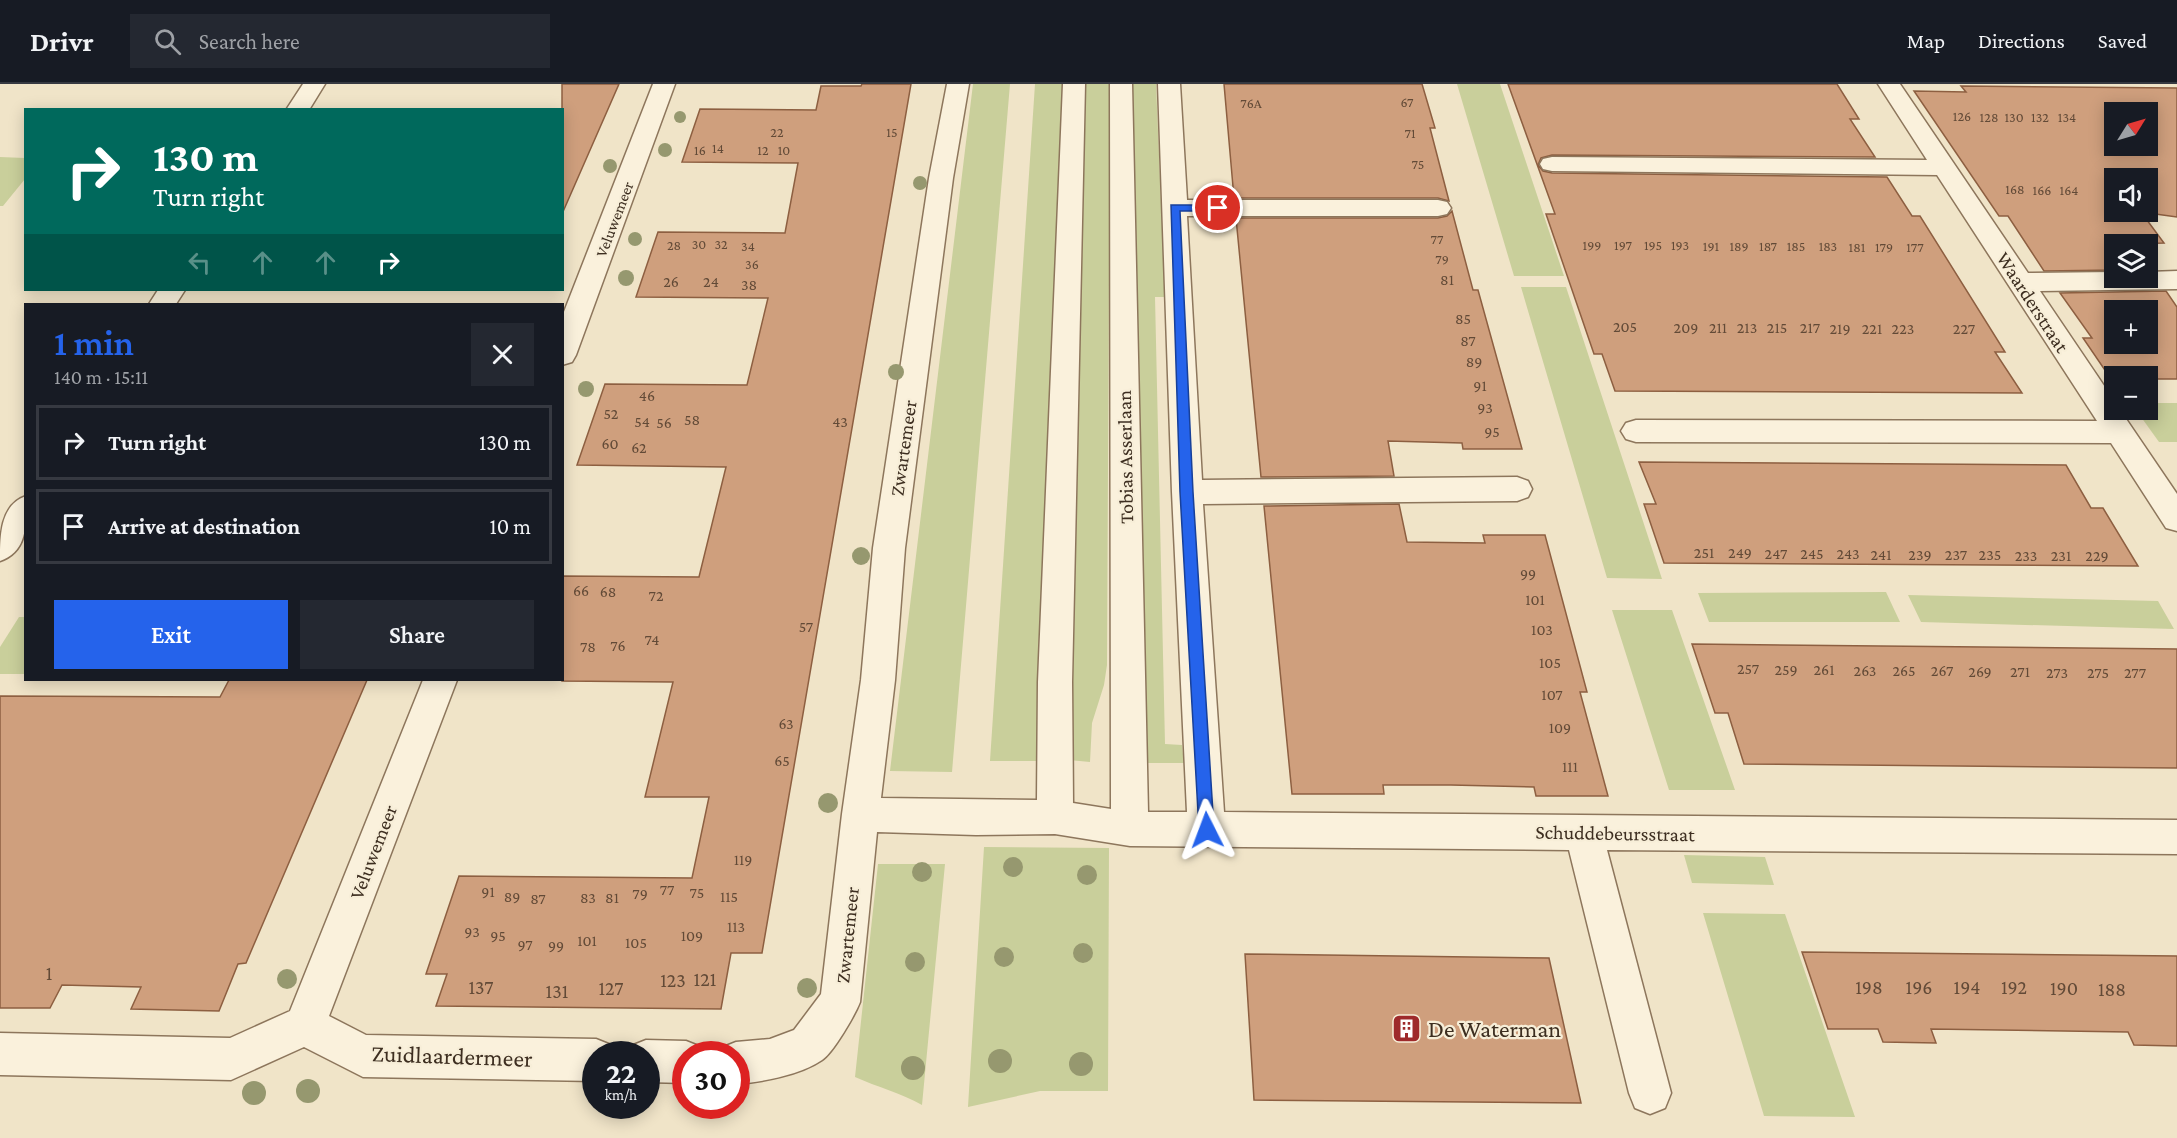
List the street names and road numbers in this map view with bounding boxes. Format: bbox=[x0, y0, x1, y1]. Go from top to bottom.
street label: Veluwemeer bbox=[592, 179, 637, 259]
street label: Waarderstraat bbox=[1992, 248, 2074, 357]
street label: Tobias Asserlaan bbox=[1113, 390, 1137, 524]
street label: Zwartemeer bbox=[885, 398, 921, 498]
street label: Veluwemeer bbox=[345, 802, 401, 902]
street label: Schuddebeursstraat bbox=[1535, 821, 1695, 845]
street label: Zwartemeer bbox=[831, 886, 863, 984]
street label: Zuidlaardermeer bbox=[371, 1039, 533, 1072]

